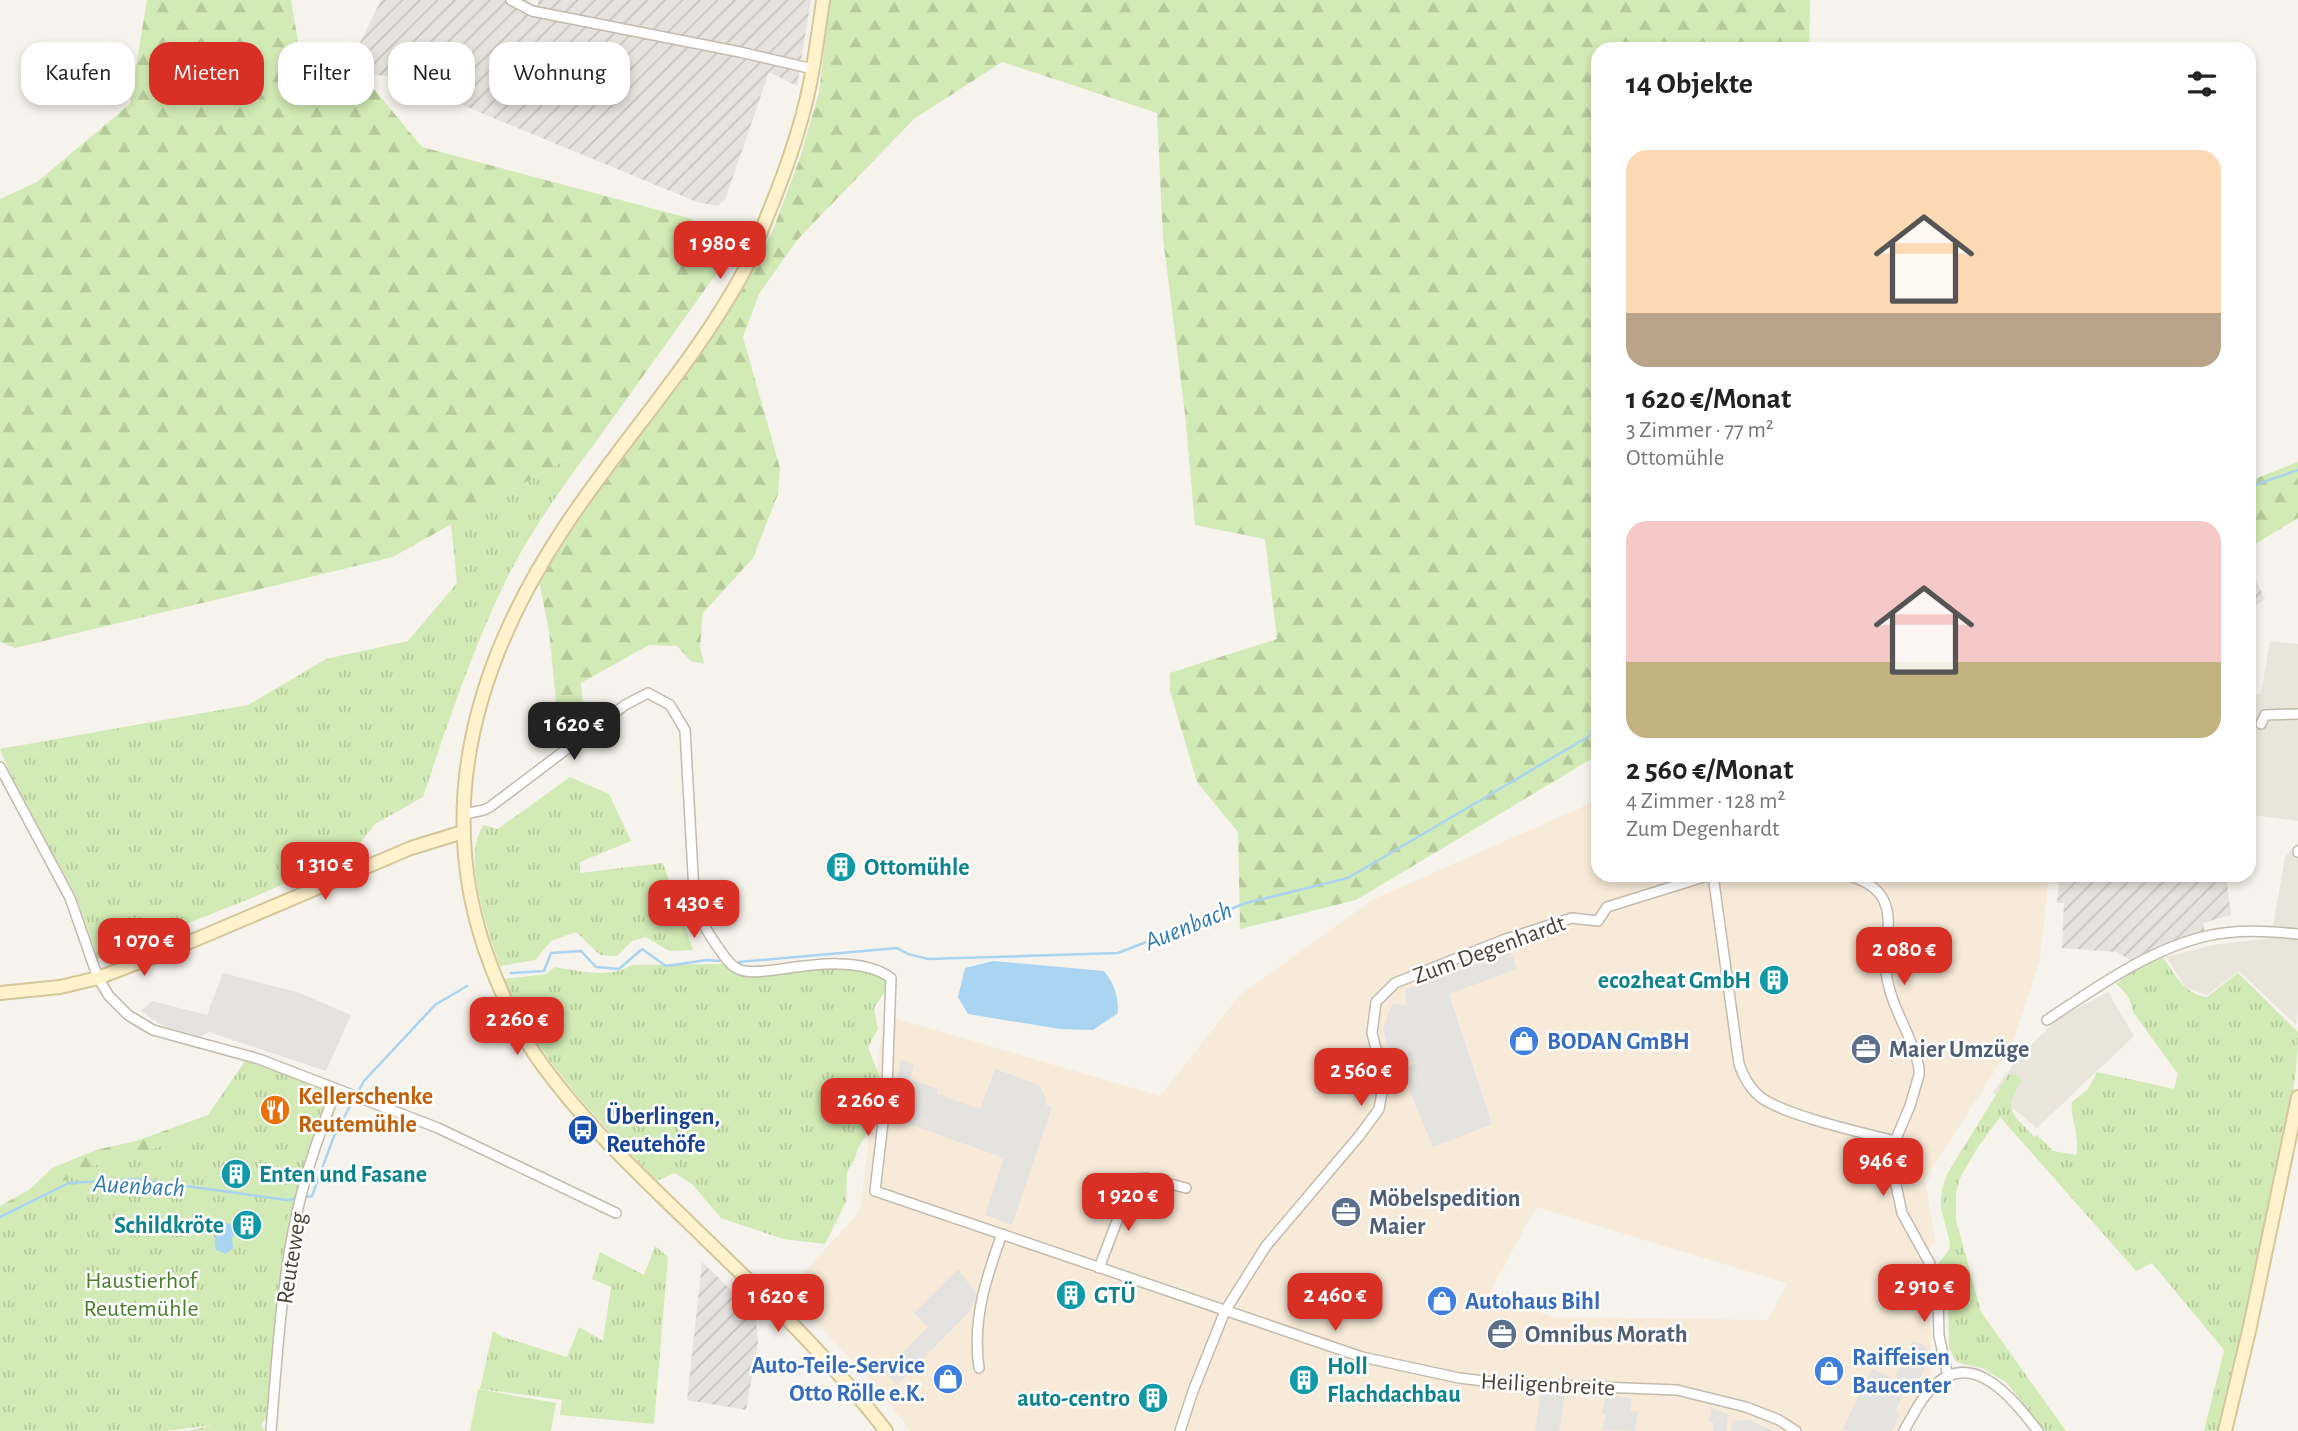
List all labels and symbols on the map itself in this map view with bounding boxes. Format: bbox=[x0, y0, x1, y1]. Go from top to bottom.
pin: 1 980 € bbox=[655, 222, 785, 281]
pin: 1 620 € bbox=[509, 702, 639, 762]
pin: 1 310 € bbox=[260, 842, 390, 902]
building icon: Ottomühle bbox=[824, 850, 858, 884]
place label: Ottomühle bbox=[864, 856, 970, 880]
pin: 1 430 € bbox=[629, 880, 759, 940]
water label: Auenbach bbox=[1140, 897, 1236, 956]
street label: Zum Degenhardt bbox=[1410, 911, 1569, 989]
pin: 1 070 € bbox=[79, 918, 209, 978]
pin: 2 080 € bbox=[1839, 928, 1969, 987]
building icon: eco2heat GmbH bbox=[1757, 963, 1791, 997]
place label: eco2heat GmbH bbox=[1598, 969, 1751, 993]
pin: 2 260 € bbox=[452, 998, 582, 1057]
shop icon: BODAN GmBH bbox=[1507, 1024, 1541, 1058]
place label: BODAN GmBH bbox=[1547, 1030, 1690, 1054]
office icon: Maier Umzüge bbox=[1849, 1032, 1883, 1066]
place label: Maier Umzüge bbox=[1889, 1038, 2029, 1062]
pin: 2 560 € bbox=[1296, 1048, 1426, 1108]
pin: 2 260 € bbox=[803, 1078, 933, 1138]
place label: Kellerschenke Reutemühle bbox=[298, 1085, 433, 1137]
restaurant icon: Kellerschenke Reutemühle bbox=[258, 1093, 292, 1127]
place label: Überlingen, Reutehöfe bbox=[606, 1102, 720, 1157]
bus stop icon: Überlingen, Reutehöfe bbox=[566, 1113, 600, 1147]
pin: 946 € bbox=[1834, 1138, 1932, 1198]
building icon: Enten und Fasane bbox=[219, 1157, 253, 1191]
place label: Enten und Fasane bbox=[259, 1163, 427, 1187]
water label: Auenbach bbox=[91, 1171, 185, 1201]
pin: 1 920 € bbox=[1063, 1174, 1193, 1233]
place label: Möbelspedition Maier bbox=[1369, 1187, 1520, 1239]
office icon: Möbelspedition Maier bbox=[1329, 1195, 1363, 1229]
building icon: Schildkröte bbox=[230, 1208, 264, 1242]
street label: Reuteweg bbox=[273, 1210, 311, 1306]
place label: Schildkröte bbox=[114, 1214, 224, 1238]
pin: 2 910 € bbox=[1859, 1264, 1989, 1324]
park label: Haustierhof Reutemühle bbox=[83, 1269, 199, 1321]
pin: 1 620 € bbox=[713, 1274, 843, 1334]
pin: 2 460 € bbox=[1270, 1274, 1400, 1333]
building icon: GTÜ bbox=[1054, 1278, 1088, 1312]
place label: GTÜ bbox=[1094, 1281, 1136, 1308]
shop icon: Autohaus Bihl bbox=[1425, 1284, 1459, 1318]
place label: Autohaus Bihl bbox=[1465, 1290, 1600, 1314]
office icon: Omnibus Morath bbox=[1485, 1317, 1519, 1351]
place label: Omnibus Morath bbox=[1525, 1323, 1687, 1347]
place label: Raiffeisen Baucenter bbox=[1852, 1346, 1952, 1398]
place label: Auto-Teile-Service Otto Rölle e.K. bbox=[751, 1354, 925, 1406]
shop icon: Raiffeisen Baucenter bbox=[1812, 1354, 1846, 1388]
place label: Holl Flachdachbau bbox=[1327, 1355, 1461, 1407]
shop icon: Auto-Teile-Service Otto Rölle e.K. bbox=[931, 1362, 965, 1396]
building icon: Holl Flachdachbau bbox=[1287, 1363, 1321, 1397]
street label: Heiligenbreite bbox=[1480, 1369, 1616, 1401]
building icon: auto-centro bbox=[1136, 1381, 1170, 1415]
place label: auto-centro bbox=[1017, 1387, 1130, 1411]

